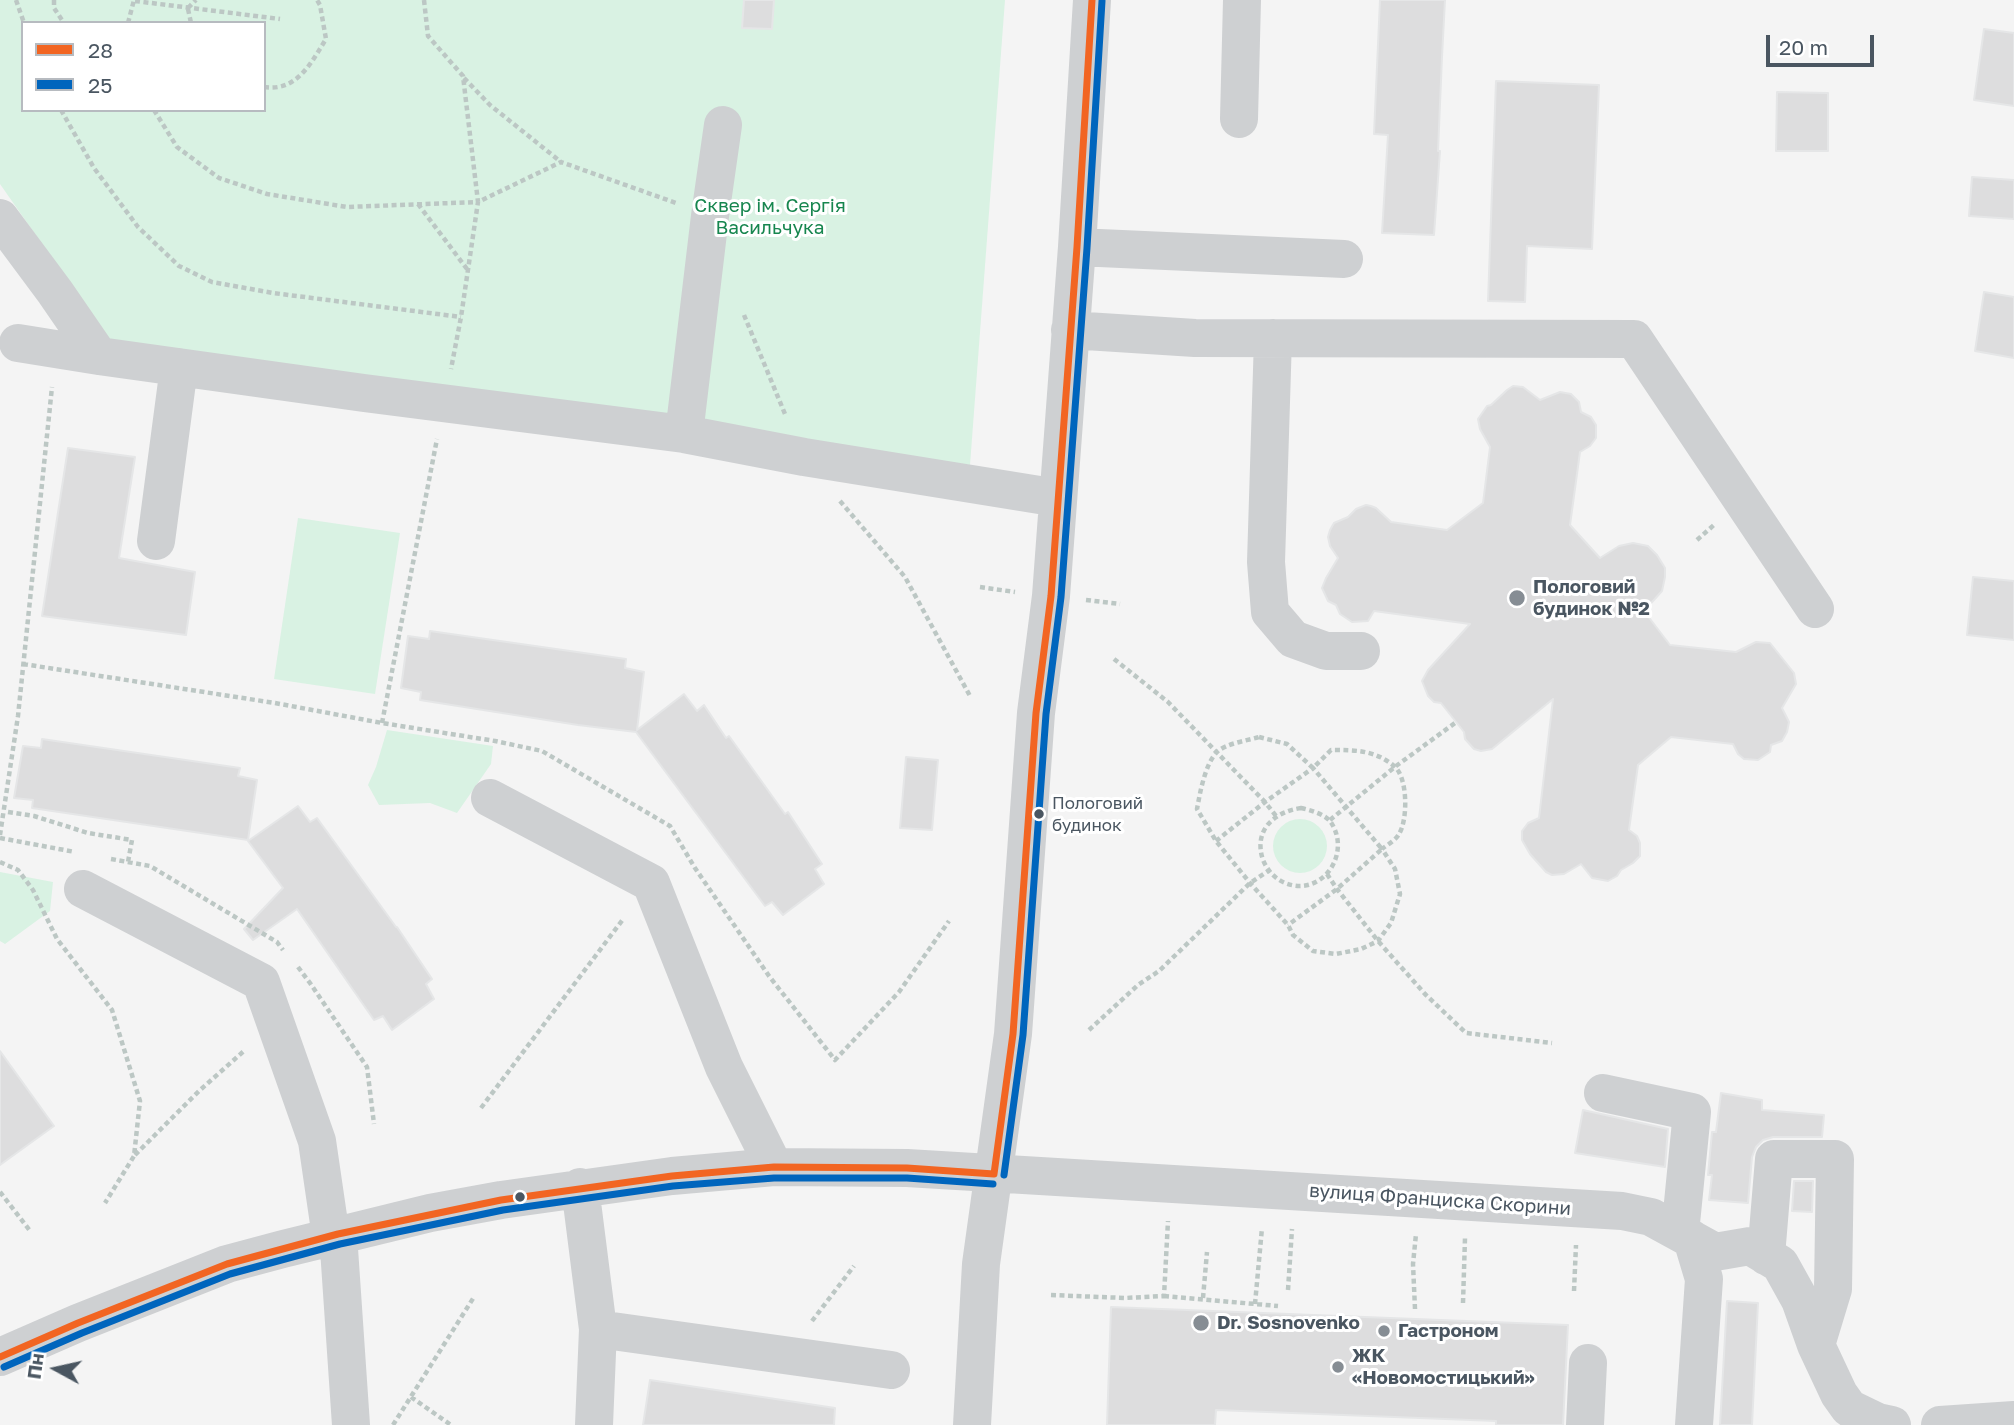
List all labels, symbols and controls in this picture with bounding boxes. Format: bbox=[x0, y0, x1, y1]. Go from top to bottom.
legend bbox=[21, 21, 266, 112]
scale bar bbox=[1769, 21, 1878, 65]
text: 20 m bbox=[1779, 34, 1828, 60]
text: 28 bbox=[88, 37, 113, 63]
text: 25 bbox=[88, 72, 112, 98]
park label: Сквер ім. Сергія Васильчука bbox=[694, 195, 846, 239]
place label: Пологовий будинок №2 bbox=[1533, 576, 1650, 620]
marker: Пологовий будинок №2 bbox=[1507, 588, 1527, 608]
place label: Пологовий будинок bbox=[1052, 794, 1143, 834]
marker: Пологовий будинок bbox=[1032, 807, 1046, 821]
street label: вулиця Франциска Скорини bbox=[1308, 1179, 1572, 1221]
unlabelled marker bbox=[513, 1190, 527, 1204]
place label: Dr. Sosnovenko bbox=[1217, 1312, 1360, 1334]
marker: Dr. Sosnovenko bbox=[1191, 1313, 1211, 1333]
place label: Гастроном bbox=[1398, 1320, 1499, 1342]
marker: Гастроном bbox=[1376, 1323, 1392, 1339]
north arrow bbox=[21, 1334, 91, 1404]
place label: ЖК «Новомостицький» bbox=[1352, 1345, 1535, 1389]
text: Пн bbox=[22, 1352, 48, 1380]
marker: ЖК «Новомостицький» bbox=[1330, 1359, 1346, 1375]

